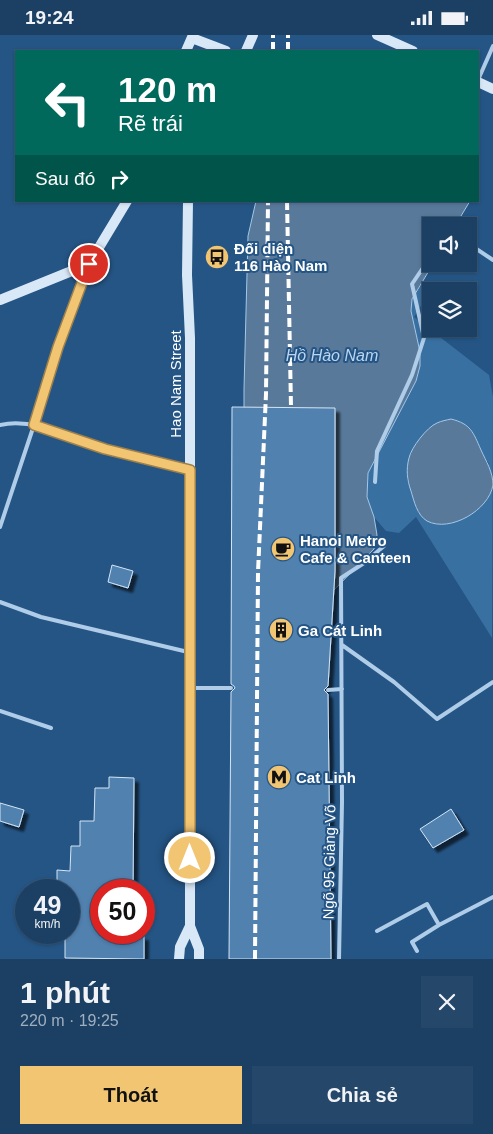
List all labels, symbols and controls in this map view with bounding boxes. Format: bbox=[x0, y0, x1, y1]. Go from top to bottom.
text: 19:24 bbox=[25, 7, 74, 28]
icon: left bbox=[35, 70, 100, 135]
text: 120 m bbox=[118, 70, 217, 109]
text: Rẽ trái bbox=[118, 111, 183, 136]
icon: right bbox=[105, 165, 133, 193]
text: Sau đó bbox=[35, 168, 95, 189]
map controls bbox=[422, 217, 477, 337]
button: sound bbox=[422, 217, 477, 272]
place label: Đối diện 116 Hào Nam bbox=[234, 240, 327, 274]
pin bbox=[68, 243, 110, 285]
bus stop icon: Đối diện 116 Hào Nam bbox=[204, 244, 230, 270]
icon: arrive bbox=[75, 250, 103, 278]
button: layers bbox=[422, 282, 477, 337]
street label: Hao Nam Street bbox=[167, 329, 184, 438]
water label: Hồ Hào Nam bbox=[286, 347, 378, 364]
place label: Hanoi Metro Cafe & Canteen bbox=[300, 532, 411, 566]
cafe icon: Hanoi Metro Cafe & Canteen bbox=[270, 536, 296, 562]
building icon: Ga Cát Linh bbox=[268, 617, 294, 643]
place label: Ga Cát Linh bbox=[298, 622, 382, 639]
metro station icon: Cat Linh bbox=[266, 764, 292, 790]
place label: Cat Linh bbox=[296, 769, 356, 786]
street label: Ngõ 95 Giảng Võ bbox=[319, 804, 339, 920]
position arrow bbox=[163, 831, 215, 883]
speed limit sign: 50 bbox=[90, 879, 155, 944]
text: 49 bbox=[34, 891, 61, 919]
text: km/h bbox=[34, 917, 61, 931]
text: 1 phút bbox=[20, 976, 110, 1009]
button: close bbox=[421, 976, 473, 1028]
text: 220 m · 19:25 bbox=[20, 1012, 119, 1029]
button: Thoát bbox=[20, 1066, 242, 1124]
button: Chia sẻ bbox=[252, 1066, 473, 1124]

